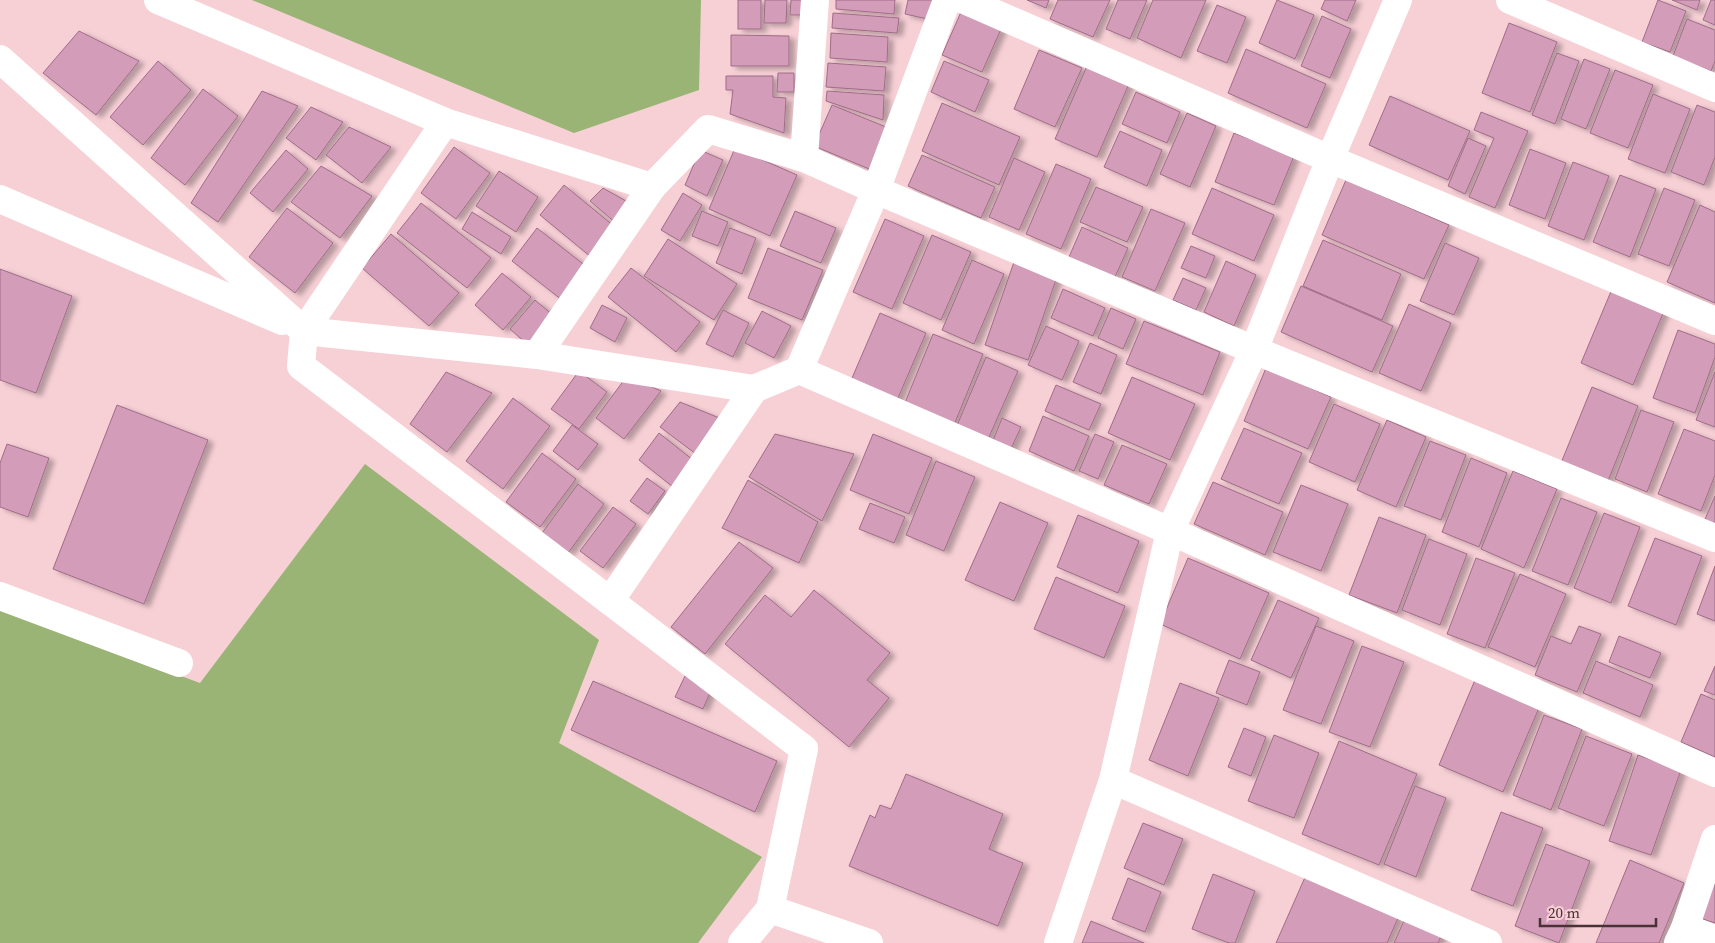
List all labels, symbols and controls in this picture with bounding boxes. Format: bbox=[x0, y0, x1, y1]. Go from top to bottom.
scale bar bbox=[1540, 896, 1656, 928]
text: 20 m bbox=[1548, 902, 1580, 923]

